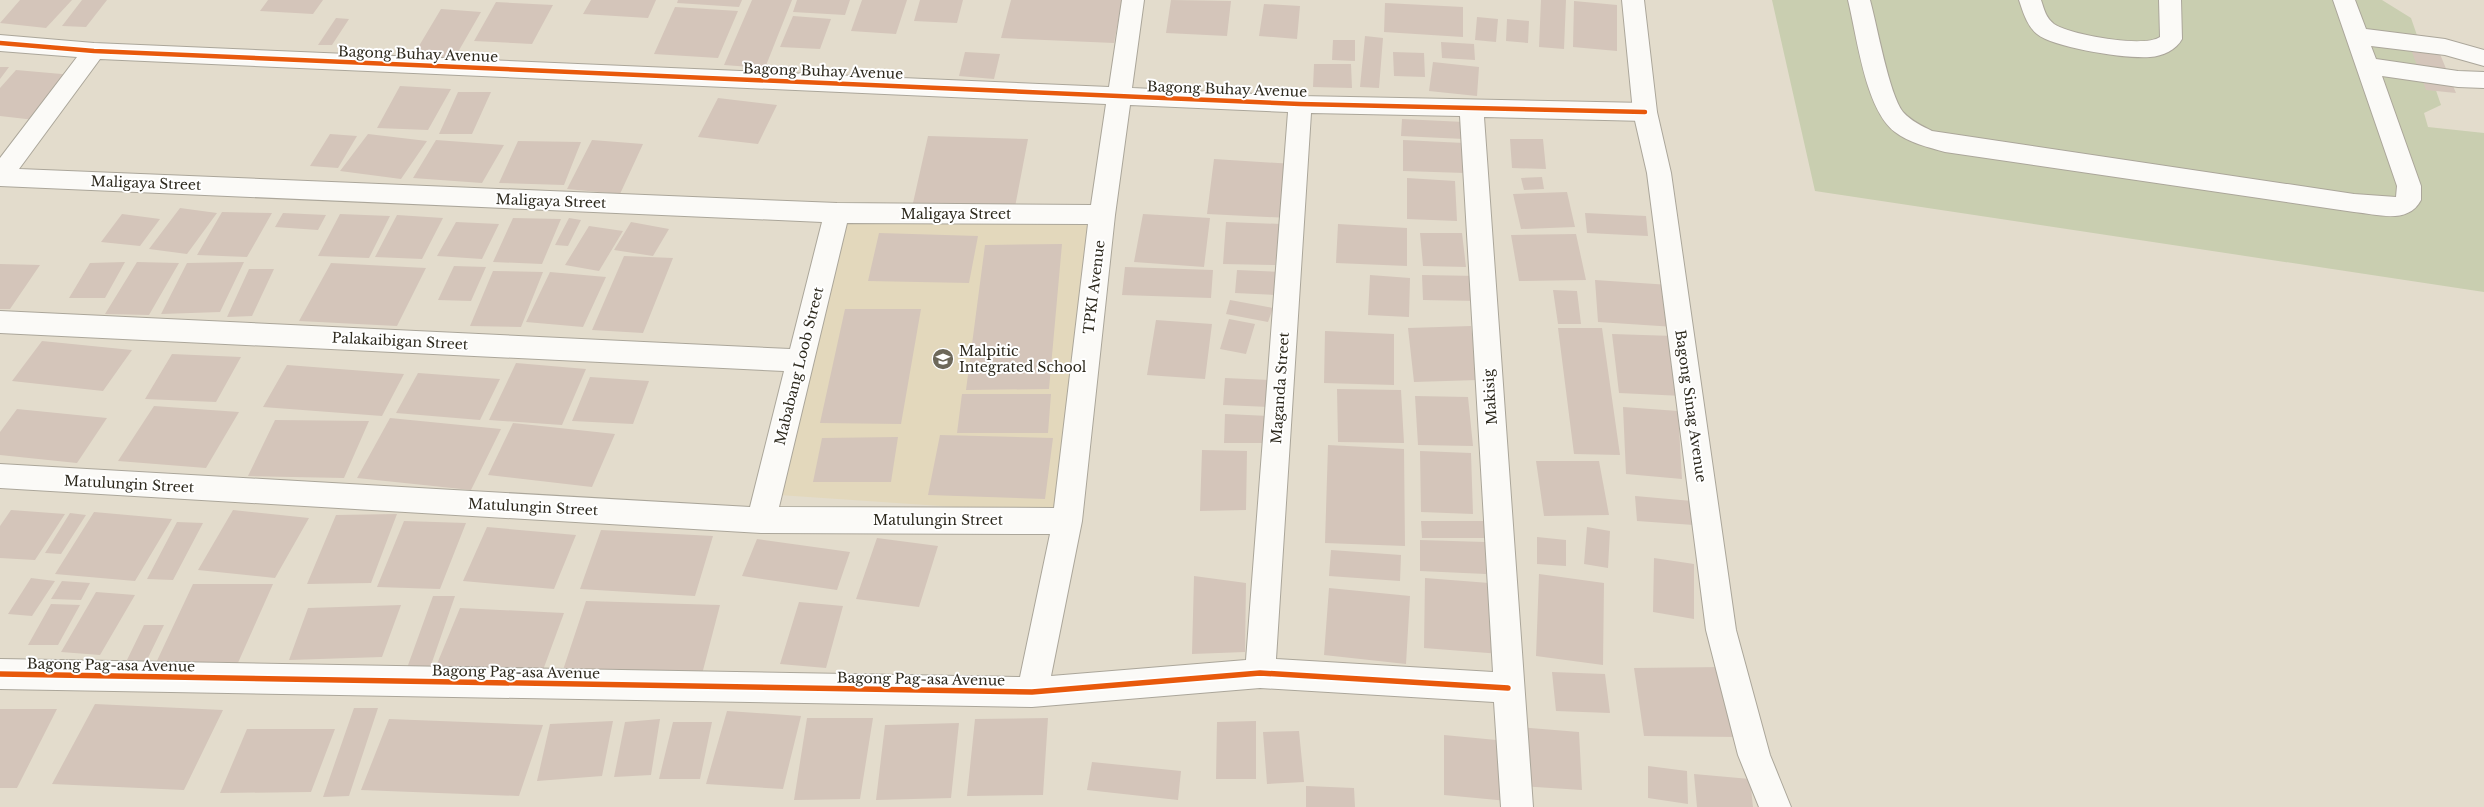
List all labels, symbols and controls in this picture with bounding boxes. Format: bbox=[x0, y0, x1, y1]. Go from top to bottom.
street label: Bagong Buhay Avenue bbox=[338, 42, 498, 66]
street label: Bagong Buhay Avenue bbox=[743, 59, 903, 83]
street label: Bagong Buhay Avenue bbox=[1147, 77, 1307, 101]
street label: Maligaya Street bbox=[90, 172, 202, 194]
street label: Maligaya Street bbox=[495, 190, 607, 212]
street label: Maligaya Street bbox=[901, 205, 1012, 223]
street label: TPKI Avenue bbox=[1079, 239, 1109, 335]
street label: Mababang Loob Street bbox=[771, 284, 828, 447]
street label: Palakaibigan Street bbox=[331, 328, 469, 354]
street label: Bagong Sinag Avenue bbox=[1671, 328, 1711, 484]
street label: Maganda Street bbox=[1267, 331, 1293, 444]
place label: Malpitic Integrated School bbox=[959, 342, 1087, 376]
school or university icon: Malpitic Integrated School bbox=[931, 347, 955, 371]
street label: Makisig bbox=[1479, 368, 1501, 426]
street label: Matulungin Street bbox=[64, 472, 195, 496]
street label: Matulungin Street bbox=[468, 495, 599, 519]
street label: Matulungin Street bbox=[873, 511, 1004, 529]
street label: Bagong Pag-asa Avenue bbox=[27, 655, 195, 675]
street label: Bagong Pag-asa Avenue bbox=[432, 662, 600, 682]
street label: Bagong Pag-asa Avenue bbox=[837, 669, 1005, 689]

